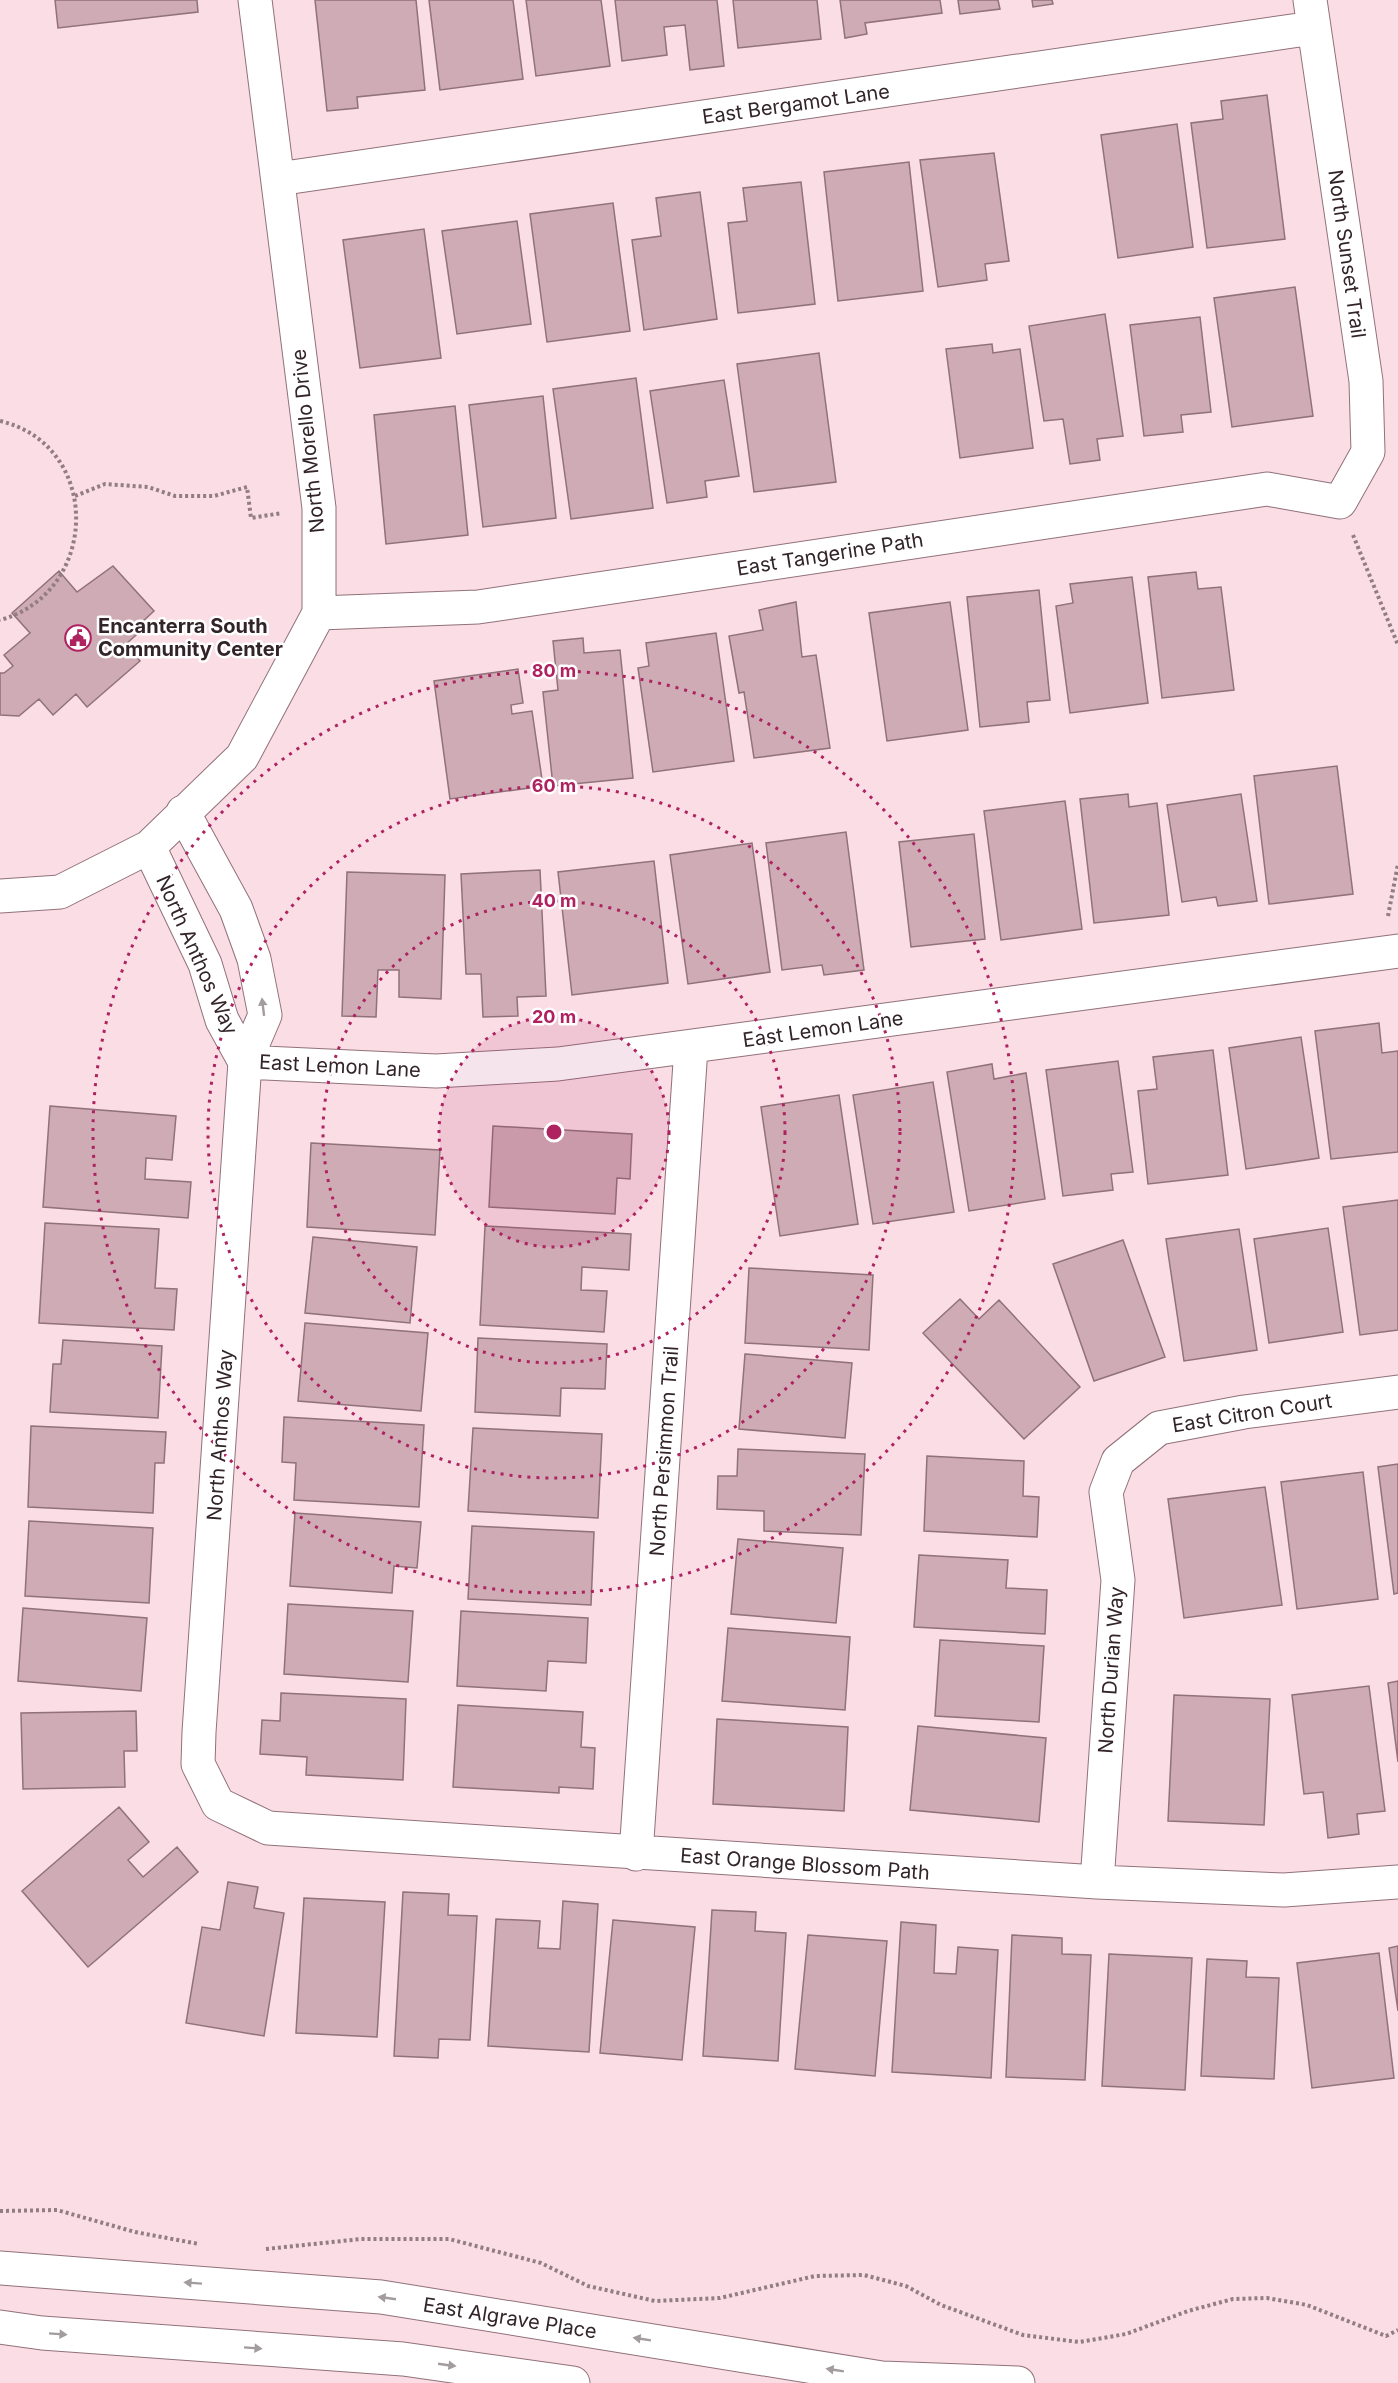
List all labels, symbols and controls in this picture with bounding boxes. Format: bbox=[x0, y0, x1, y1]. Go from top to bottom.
street label: East Bergamot Lane bbox=[701, 79, 891, 129]
street label: North Sunset Trail bbox=[1323, 168, 1371, 340]
street label: North Morello Drive bbox=[286, 348, 330, 534]
street label: East Tangerine Path bbox=[735, 527, 925, 581]
place label: Encanterra South Community Center bbox=[98, 614, 283, 661]
public building icon: Encanterra South Community Center bbox=[63, 623, 93, 653]
text: 80 m bbox=[532, 660, 576, 681]
text: 60 m bbox=[532, 775, 576, 796]
street label: North Anthos Way bbox=[151, 872, 243, 1038]
text: 40 m bbox=[532, 890, 577, 911]
one-way arrow bbox=[258, 997, 268, 1016]
text: 20 m bbox=[532, 1006, 576, 1027]
street label: East Lemon Lane bbox=[741, 1006, 905, 1052]
street label: East Lemon Lane bbox=[259, 1050, 421, 1082]
centre of rings bbox=[544, 1122, 564, 1142]
street label: North Persimmon Trail bbox=[645, 1345, 683, 1557]
street label: North Anthos Way bbox=[202, 1348, 238, 1522]
street label: East Citron Court bbox=[1170, 1388, 1334, 1437]
street label: North Durian Way bbox=[1093, 1586, 1129, 1754]
street label: East Orange Blossom Path bbox=[679, 1843, 931, 1885]
one-way arrow bbox=[183, 2278, 202, 2288]
street label: East Algrave Place bbox=[421, 2292, 599, 2344]
one-way arrow bbox=[378, 2293, 397, 2302]
one-way arrow bbox=[49, 2330, 68, 2339]
one-way arrow bbox=[632, 2334, 651, 2343]
one-way arrow bbox=[243, 2343, 262, 2353]
one-way arrow bbox=[437, 2361, 456, 2370]
one-way arrow bbox=[825, 2365, 844, 2374]

